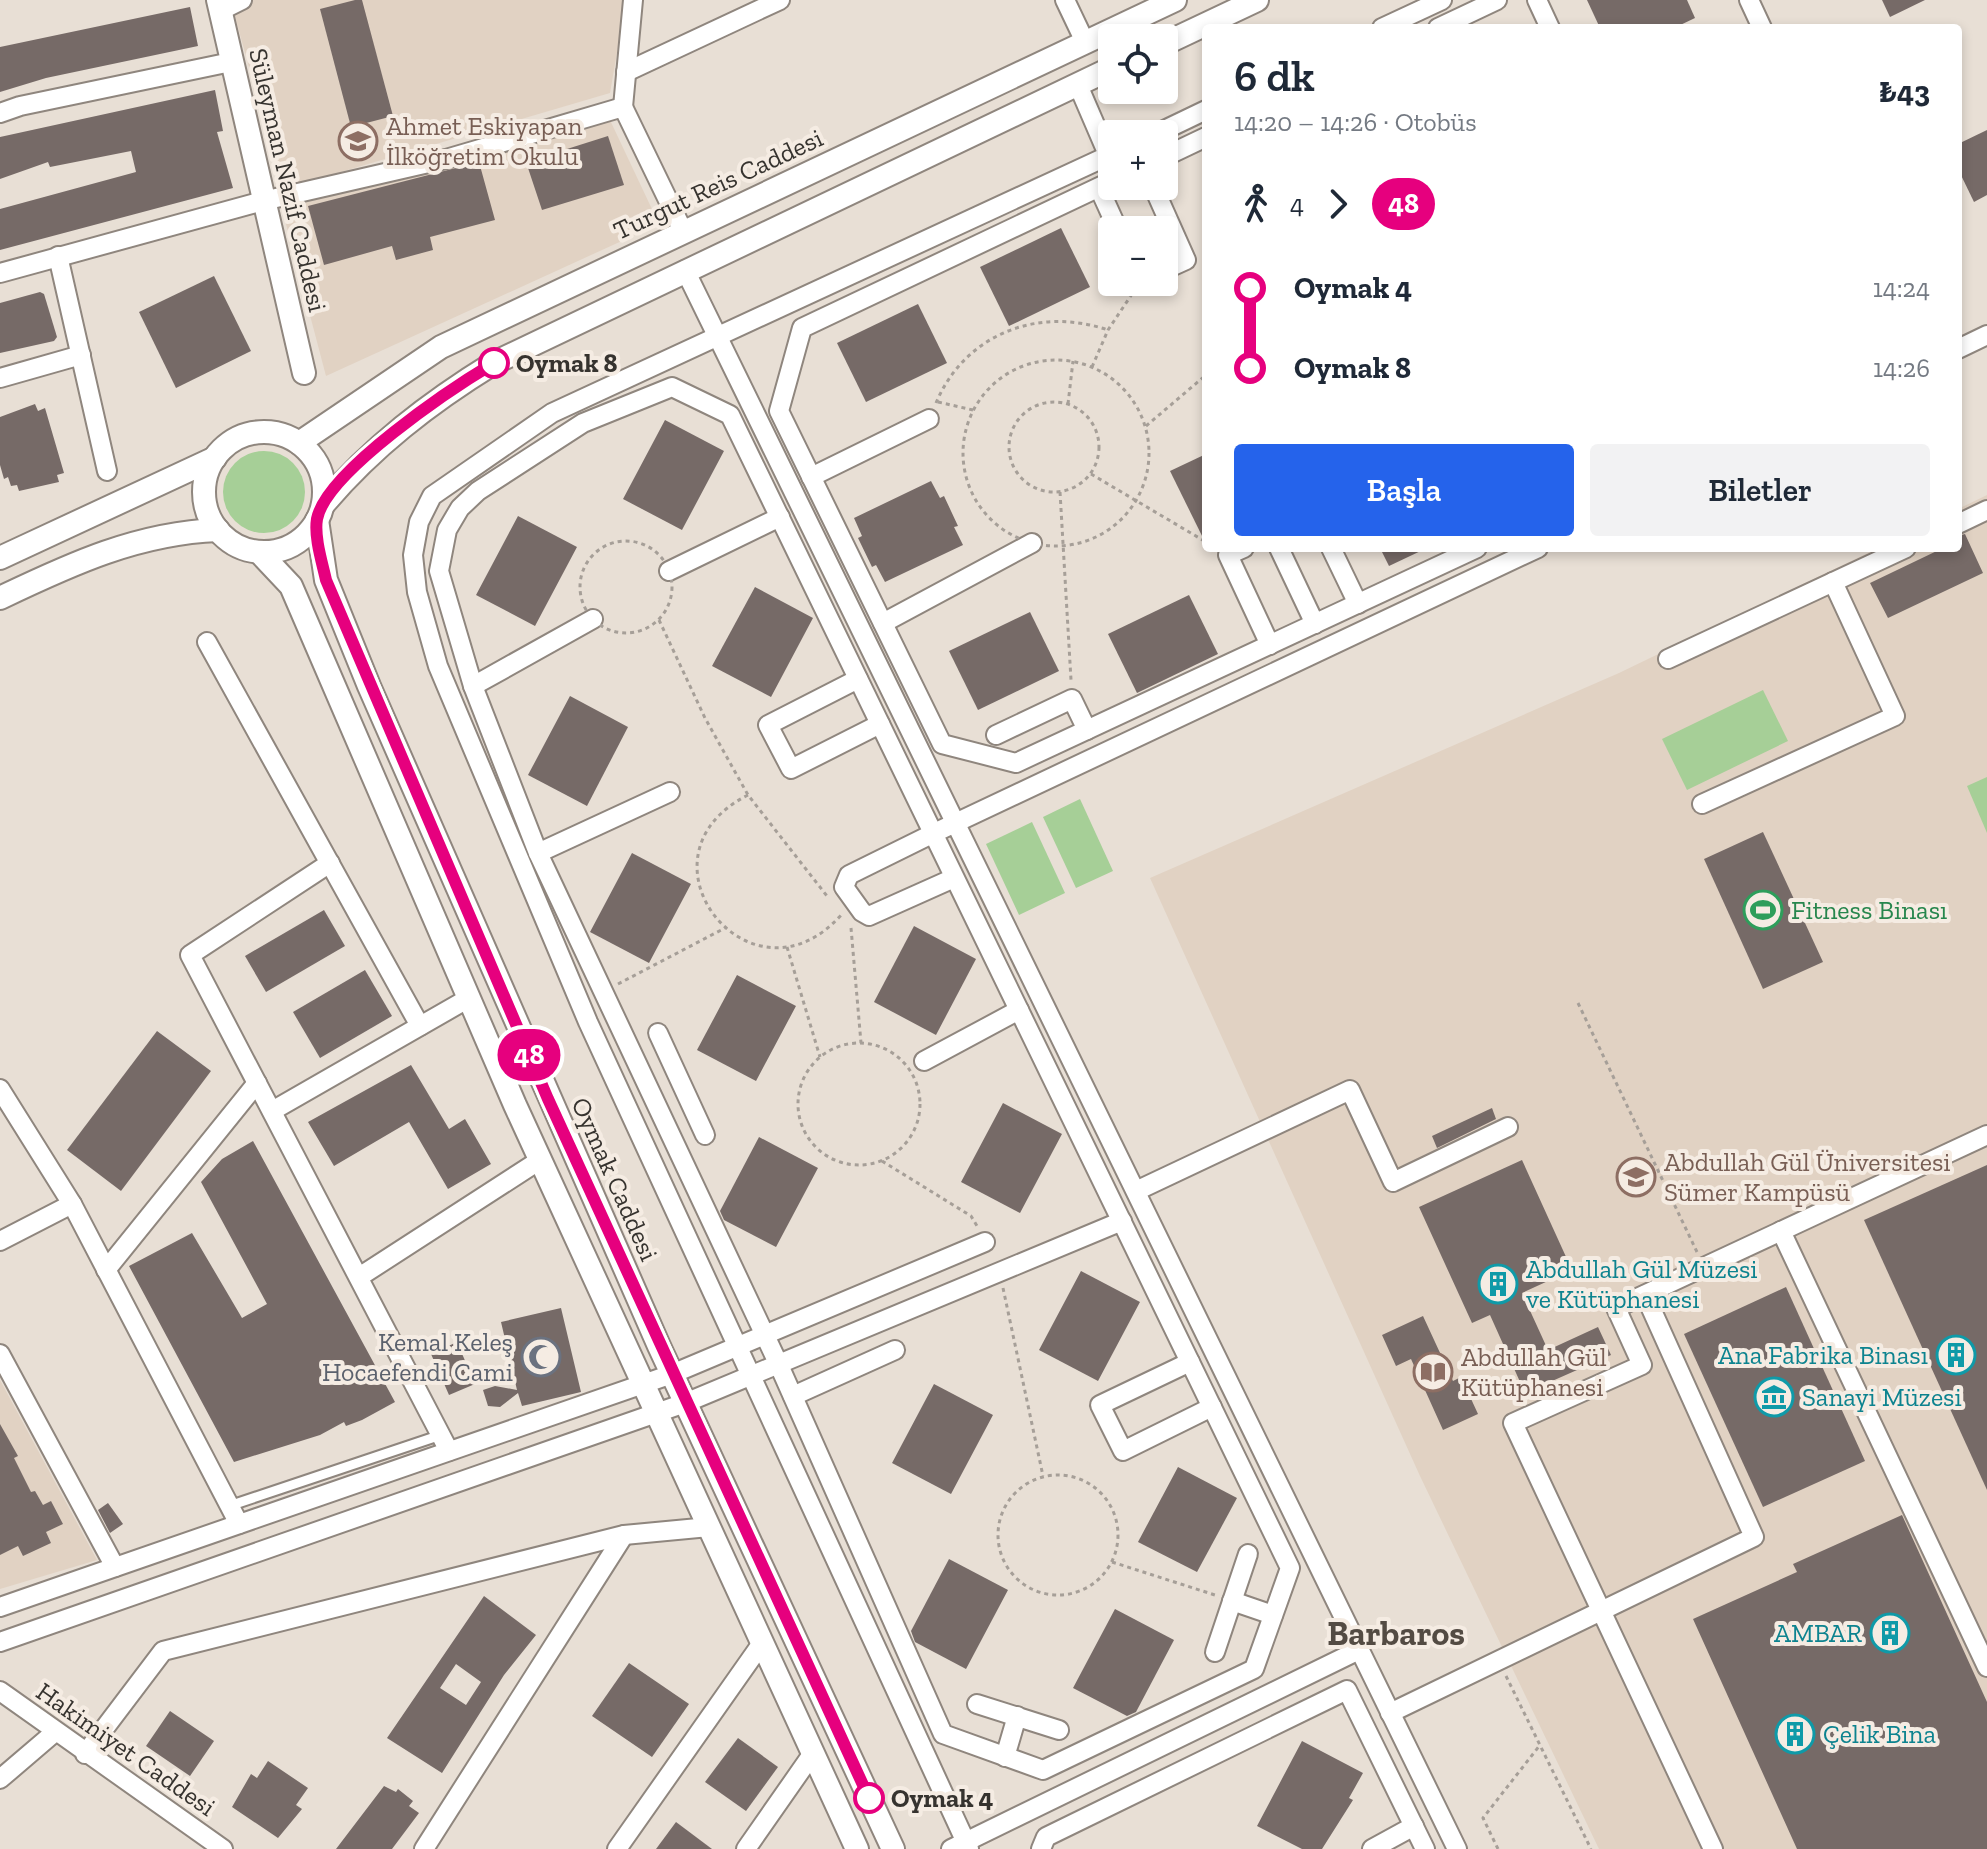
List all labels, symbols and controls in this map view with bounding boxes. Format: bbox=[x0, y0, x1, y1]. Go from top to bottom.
map controls bbox=[1098, 24, 1178, 296]
button: locate bbox=[1098, 24, 1178, 104]
street label: Süleyman Nazif Caddesi bbox=[242, 45, 334, 315]
text: 6 dk bbox=[1234, 49, 1315, 102]
text: ₺43 bbox=[1879, 74, 1930, 110]
text: 14:20 – 14:26 · Otobüs bbox=[1234, 106, 1477, 138]
place label: Ahmet Eskiyapan İlköğretim Okulu bbox=[386, 110, 582, 172]
school or university icon: Ahmet Eskiyapan İlköğretim Okulu bbox=[337, 120, 379, 162]
button: + bbox=[1098, 120, 1178, 200]
street label: Turgut Reis Caddesi bbox=[608, 121, 828, 247]
icon: walk bbox=[1234, 182, 1278, 226]
icon: forward bbox=[1316, 182, 1360, 226]
text: 48 bbox=[1388, 187, 1419, 220]
text: 4 bbox=[1290, 188, 1304, 220]
button: − bbox=[1098, 216, 1178, 296]
text: Oymak 4 bbox=[1294, 270, 1412, 306]
text: 14:24 bbox=[1873, 272, 1930, 304]
place label: Oymak 8 bbox=[516, 347, 617, 379]
marker: Oymak 8 bbox=[479, 348, 509, 378]
text: Oymak 8 bbox=[1294, 350, 1411, 386]
text: 14:26 bbox=[1873, 352, 1930, 384]
button: Başla bbox=[1234, 444, 1574, 536]
button: Biletler bbox=[1590, 444, 1930, 536]
sports icon: Fitness Binası bbox=[1742, 889, 1784, 931]
place label: Fitness Binası bbox=[1791, 894, 1947, 926]
line badge: 48 bbox=[493, 1029, 565, 1081]
text: 48 bbox=[513, 1038, 545, 1071]
street label: Oymak Caddesi bbox=[565, 1092, 665, 1266]
place label: Abdullah Gül Üniversitesi Sümer Kampüsü bbox=[1664, 1146, 1951, 1208]
school or university icon: Abdullah Gül Üniversitesi Sümer Kampüsü bbox=[1615, 1156, 1657, 1198]
place label: Abdullah Gül Müzesi ve Kütüphanesi bbox=[1526, 1253, 1758, 1315]
building icon: Abdullah Gül Müzesi ve Kütüphanesi bbox=[1477, 1263, 1519, 1305]
place label: Kemal Keleş Hocaefendi Cami bbox=[322, 1326, 513, 1388]
building icon: Ana Fabrika Binası bbox=[1935, 1334, 1977, 1376]
mosque icon: Kemal Keleş Hocaefendi Cami bbox=[520, 1336, 562, 1378]
place label: Ana Fabrika Binası bbox=[1718, 1339, 1928, 1371]
place label: Abdullah Gül Kütüphanesi bbox=[1461, 1341, 1607, 1403]
library icon: Abdullah Gül Kütüphanesi bbox=[1412, 1351, 1454, 1393]
museum icon: Sanayi Müzesi bbox=[1753, 1376, 1795, 1418]
place label: Sanayi Müzesi bbox=[1802, 1381, 1962, 1413]
building icon: AMBAR bbox=[1869, 1612, 1911, 1654]
district label: Barbaros bbox=[1327, 1613, 1465, 1654]
place label: AMBAR bbox=[1774, 1617, 1862, 1649]
street label: Hakimiyet Caddesi bbox=[30, 1675, 222, 1823]
building icon: Çelik Bina bbox=[1774, 1713, 1816, 1755]
place label: Çelik Bina bbox=[1823, 1718, 1937, 1750]
place label: Oymak 4 bbox=[891, 1782, 993, 1814]
marker: Oymak 4 bbox=[854, 1783, 884, 1813]

